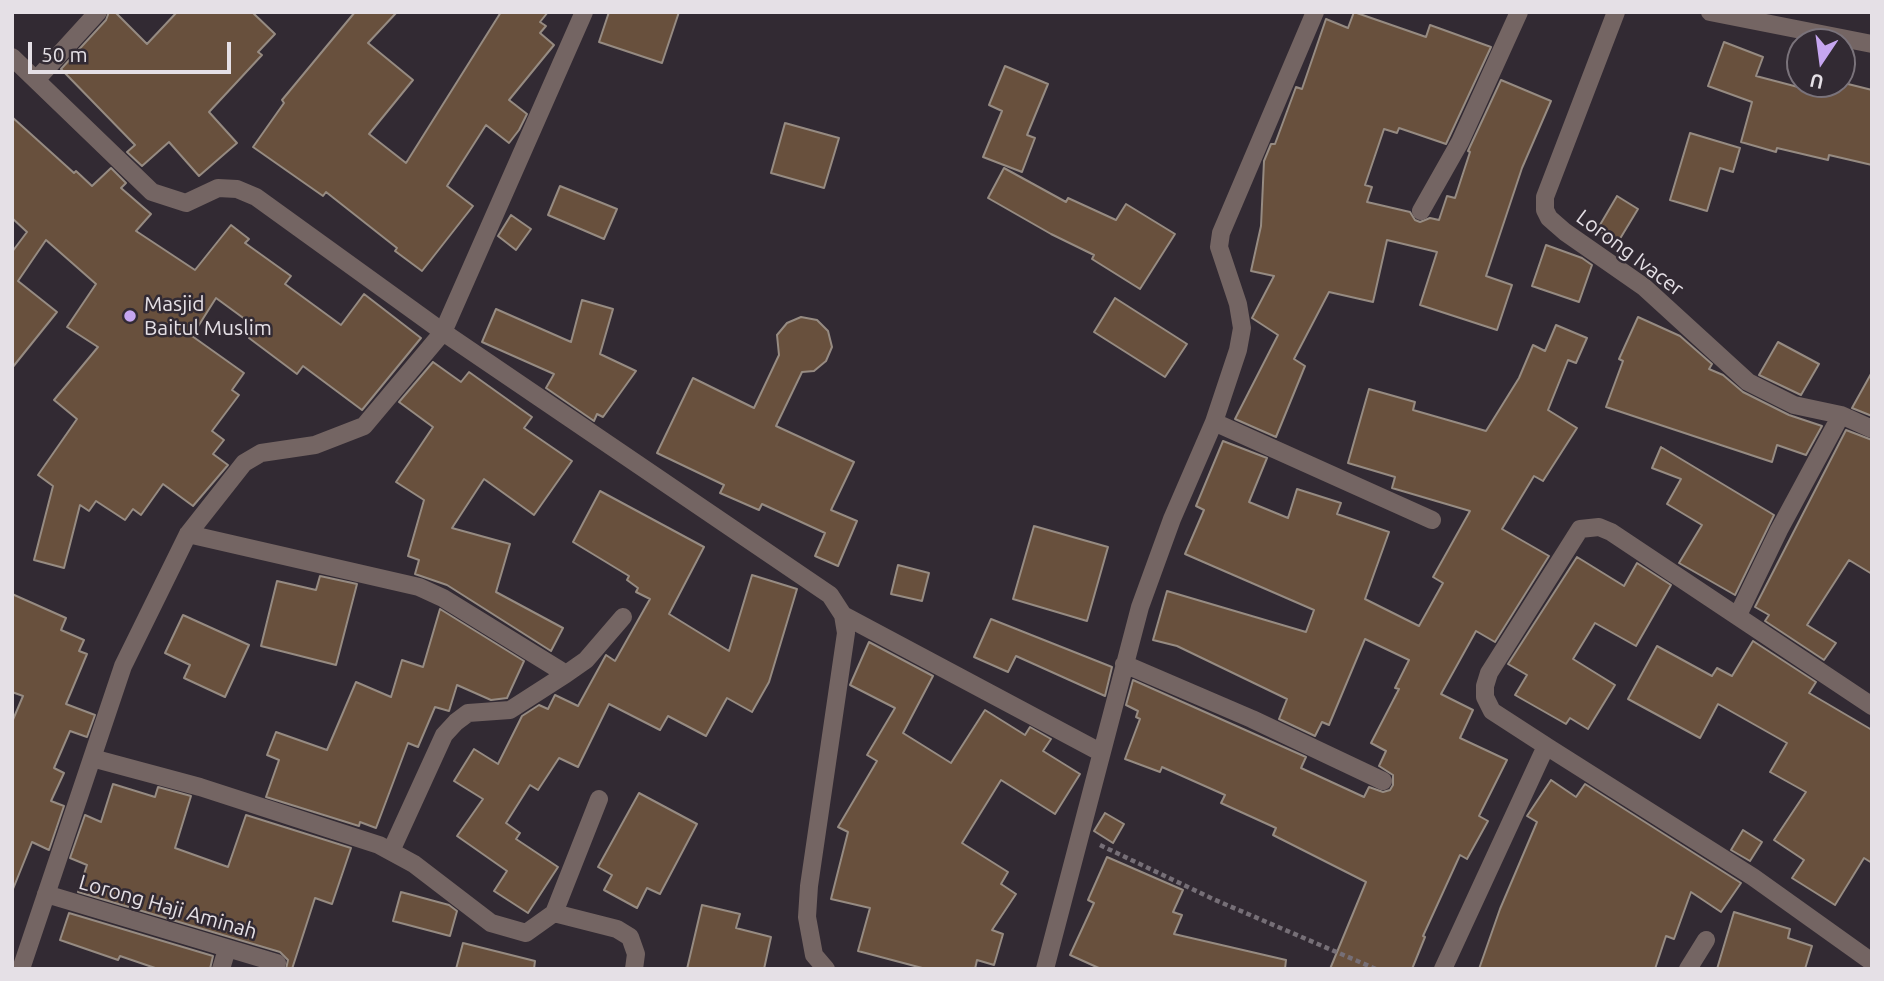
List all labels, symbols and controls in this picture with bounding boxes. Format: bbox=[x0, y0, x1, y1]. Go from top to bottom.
scale bar bbox=[32, 28, 234, 72]
north arrow bbox=[1786, 28, 1856, 98]
text: 50 m bbox=[41, 42, 88, 66]
text: U bbox=[1808, 69, 1826, 94]
street label: Lorong Ivacer bbox=[1571, 205, 1689, 301]
place label: Masjid Baitul Muslim bbox=[144, 291, 272, 341]
marker: Masjid Baitul Muslim bbox=[122, 308, 138, 324]
street label: Lorong Haji Aminah bbox=[76, 870, 260, 944]

